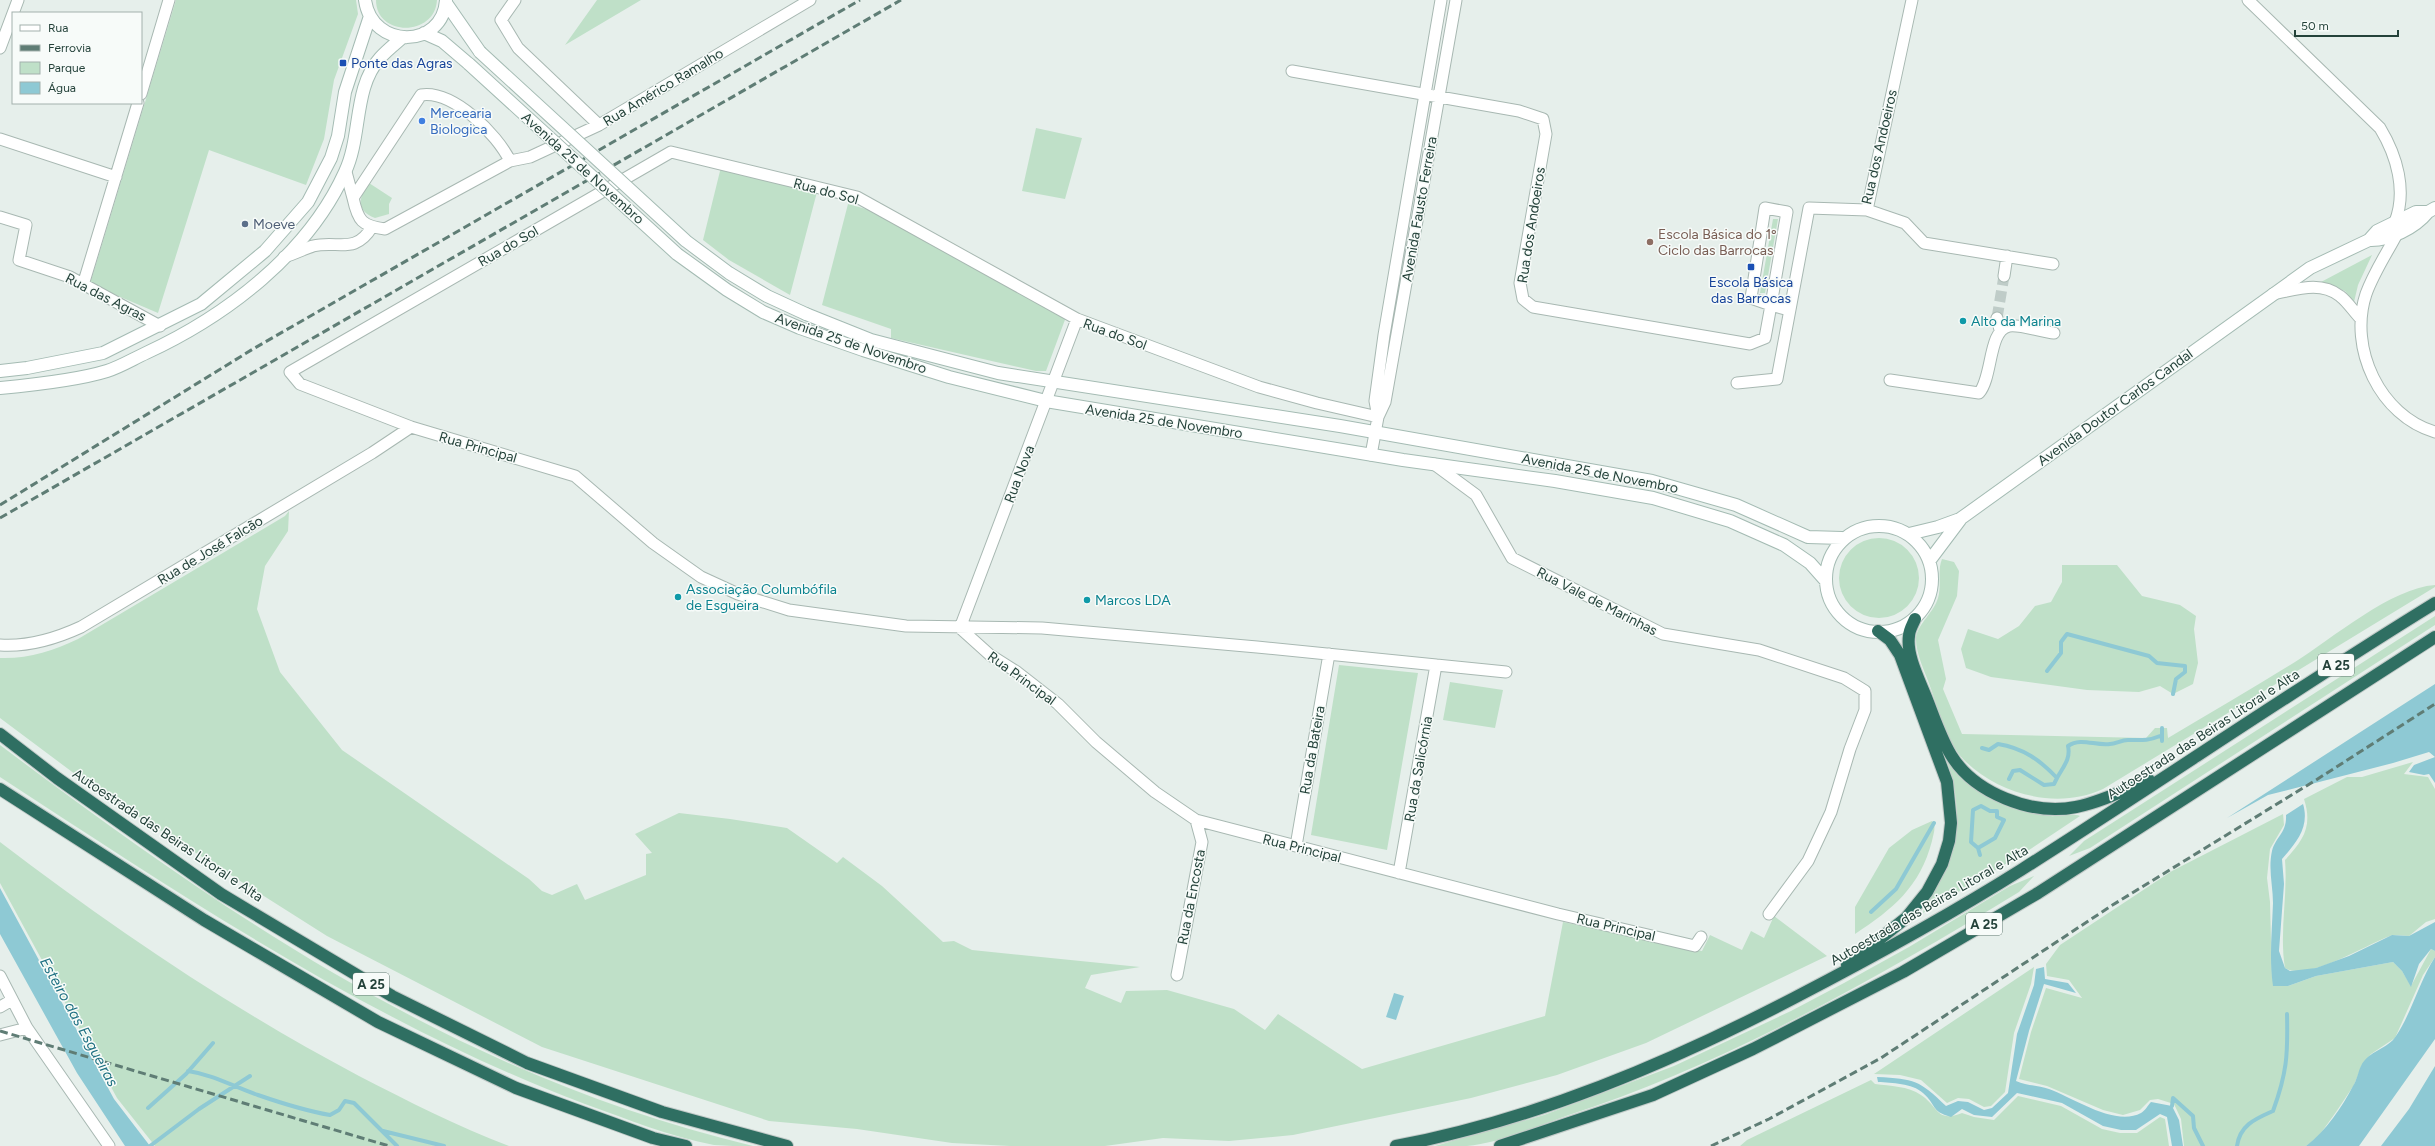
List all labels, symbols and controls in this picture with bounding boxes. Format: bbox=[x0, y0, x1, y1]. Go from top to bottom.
legend bbox=[12, 12, 142, 104]
scale bar bbox=[2295, 12, 2398, 38]
text: 50 m bbox=[2301, 19, 2329, 33]
text: Rua bbox=[48, 21, 68, 35]
text: Ferrovia bbox=[48, 41, 91, 55]
street label: Rua Américo Ramalho bbox=[600, 45, 726, 130]
place label: Ponte das Agras bbox=[351, 55, 453, 72]
marker: Ponte das Agras bbox=[338, 58, 348, 68]
text: Parque bbox=[48, 61, 86, 75]
text: Água bbox=[48, 81, 76, 95]
street label: Rua dos Andoeiros bbox=[1858, 88, 1901, 206]
place label: Mercearia Biologica bbox=[430, 105, 492, 138]
street label: Avenida 25 de Novembro bbox=[518, 109, 647, 228]
marker: Mercearia Biologica bbox=[417, 116, 427, 126]
street label: Avenida Fausto Ferreira bbox=[1398, 135, 1441, 283]
street label: Rua dos Andoeiros bbox=[1514, 166, 1549, 284]
street label: Rua do Sol bbox=[791, 175, 860, 208]
place label: Moeve bbox=[253, 216, 296, 233]
marker: Moeve bbox=[240, 219, 250, 229]
street label: Rua do Sol bbox=[475, 222, 541, 270]
place label: Escola Básica do 1º Ciclo das Barrocas bbox=[1658, 226, 1776, 259]
marker: Escola Básica do 1º Ciclo das Barrocas bbox=[1645, 237, 1655, 247]
marker: Escola Básica das Barrocas bbox=[1746, 262, 1756, 272]
street label: Rua das Agras bbox=[62, 270, 149, 325]
place label: Escola Básica das Barrocas bbox=[1709, 274, 1793, 307]
street label: Avenida 25 de Novembro bbox=[773, 310, 929, 377]
place label: Alto da Marina bbox=[1971, 313, 2061, 330]
street label: Rua do Sol bbox=[1081, 315, 1149, 354]
marker: Alto da Marina bbox=[1958, 316, 1968, 326]
street label: Avenida Doutor Carlos Candal bbox=[2034, 345, 2196, 469]
street label: Avenida 25 de Novembro bbox=[1084, 401, 1244, 442]
street label: Rua Principal bbox=[437, 428, 519, 467]
street label: Rua Nova bbox=[1001, 443, 1038, 505]
street label: Avenida 25 de Novembro bbox=[1520, 450, 1680, 497]
street label: Rua de José Falcão bbox=[154, 512, 266, 589]
street label: Rua Vale de Marinhas bbox=[1534, 564, 1660, 639]
place label: Associação Columbófila de Esgueira bbox=[686, 581, 837, 614]
marker: Associação Columbófila de Esgueira bbox=[673, 592, 683, 602]
place label: Marcos LDA bbox=[1095, 592, 1171, 609]
marker: Marcos LDA bbox=[1082, 595, 1092, 605]
street label: Rua Principal bbox=[984, 648, 1059, 709]
road number: A 25 bbox=[2318, 654, 2354, 676]
street label: Autoestrada das Beiras Litoral e Alta bbox=[2104, 666, 2303, 803]
street label: Rua da Bateira bbox=[1296, 704, 1329, 796]
street label: Rua da Salicórnia bbox=[1401, 715, 1436, 823]
street label: Autoestrada das Beiras Litoral e Alta bbox=[69, 765, 266, 906]
street label: Rua Principal bbox=[1261, 831, 1343, 866]
street label: Autoestrada das Beiras Litoral e Alta bbox=[1827, 842, 2031, 969]
street label: Rua da Encosta bbox=[1174, 848, 1209, 946]
street label: Rua Principal bbox=[1575, 910, 1657, 945]
road number: A 25 bbox=[1966, 913, 2002, 935]
water label: Esteiro das Esgueiras bbox=[36, 954, 122, 1090]
road number: A 25 bbox=[353, 973, 389, 995]

